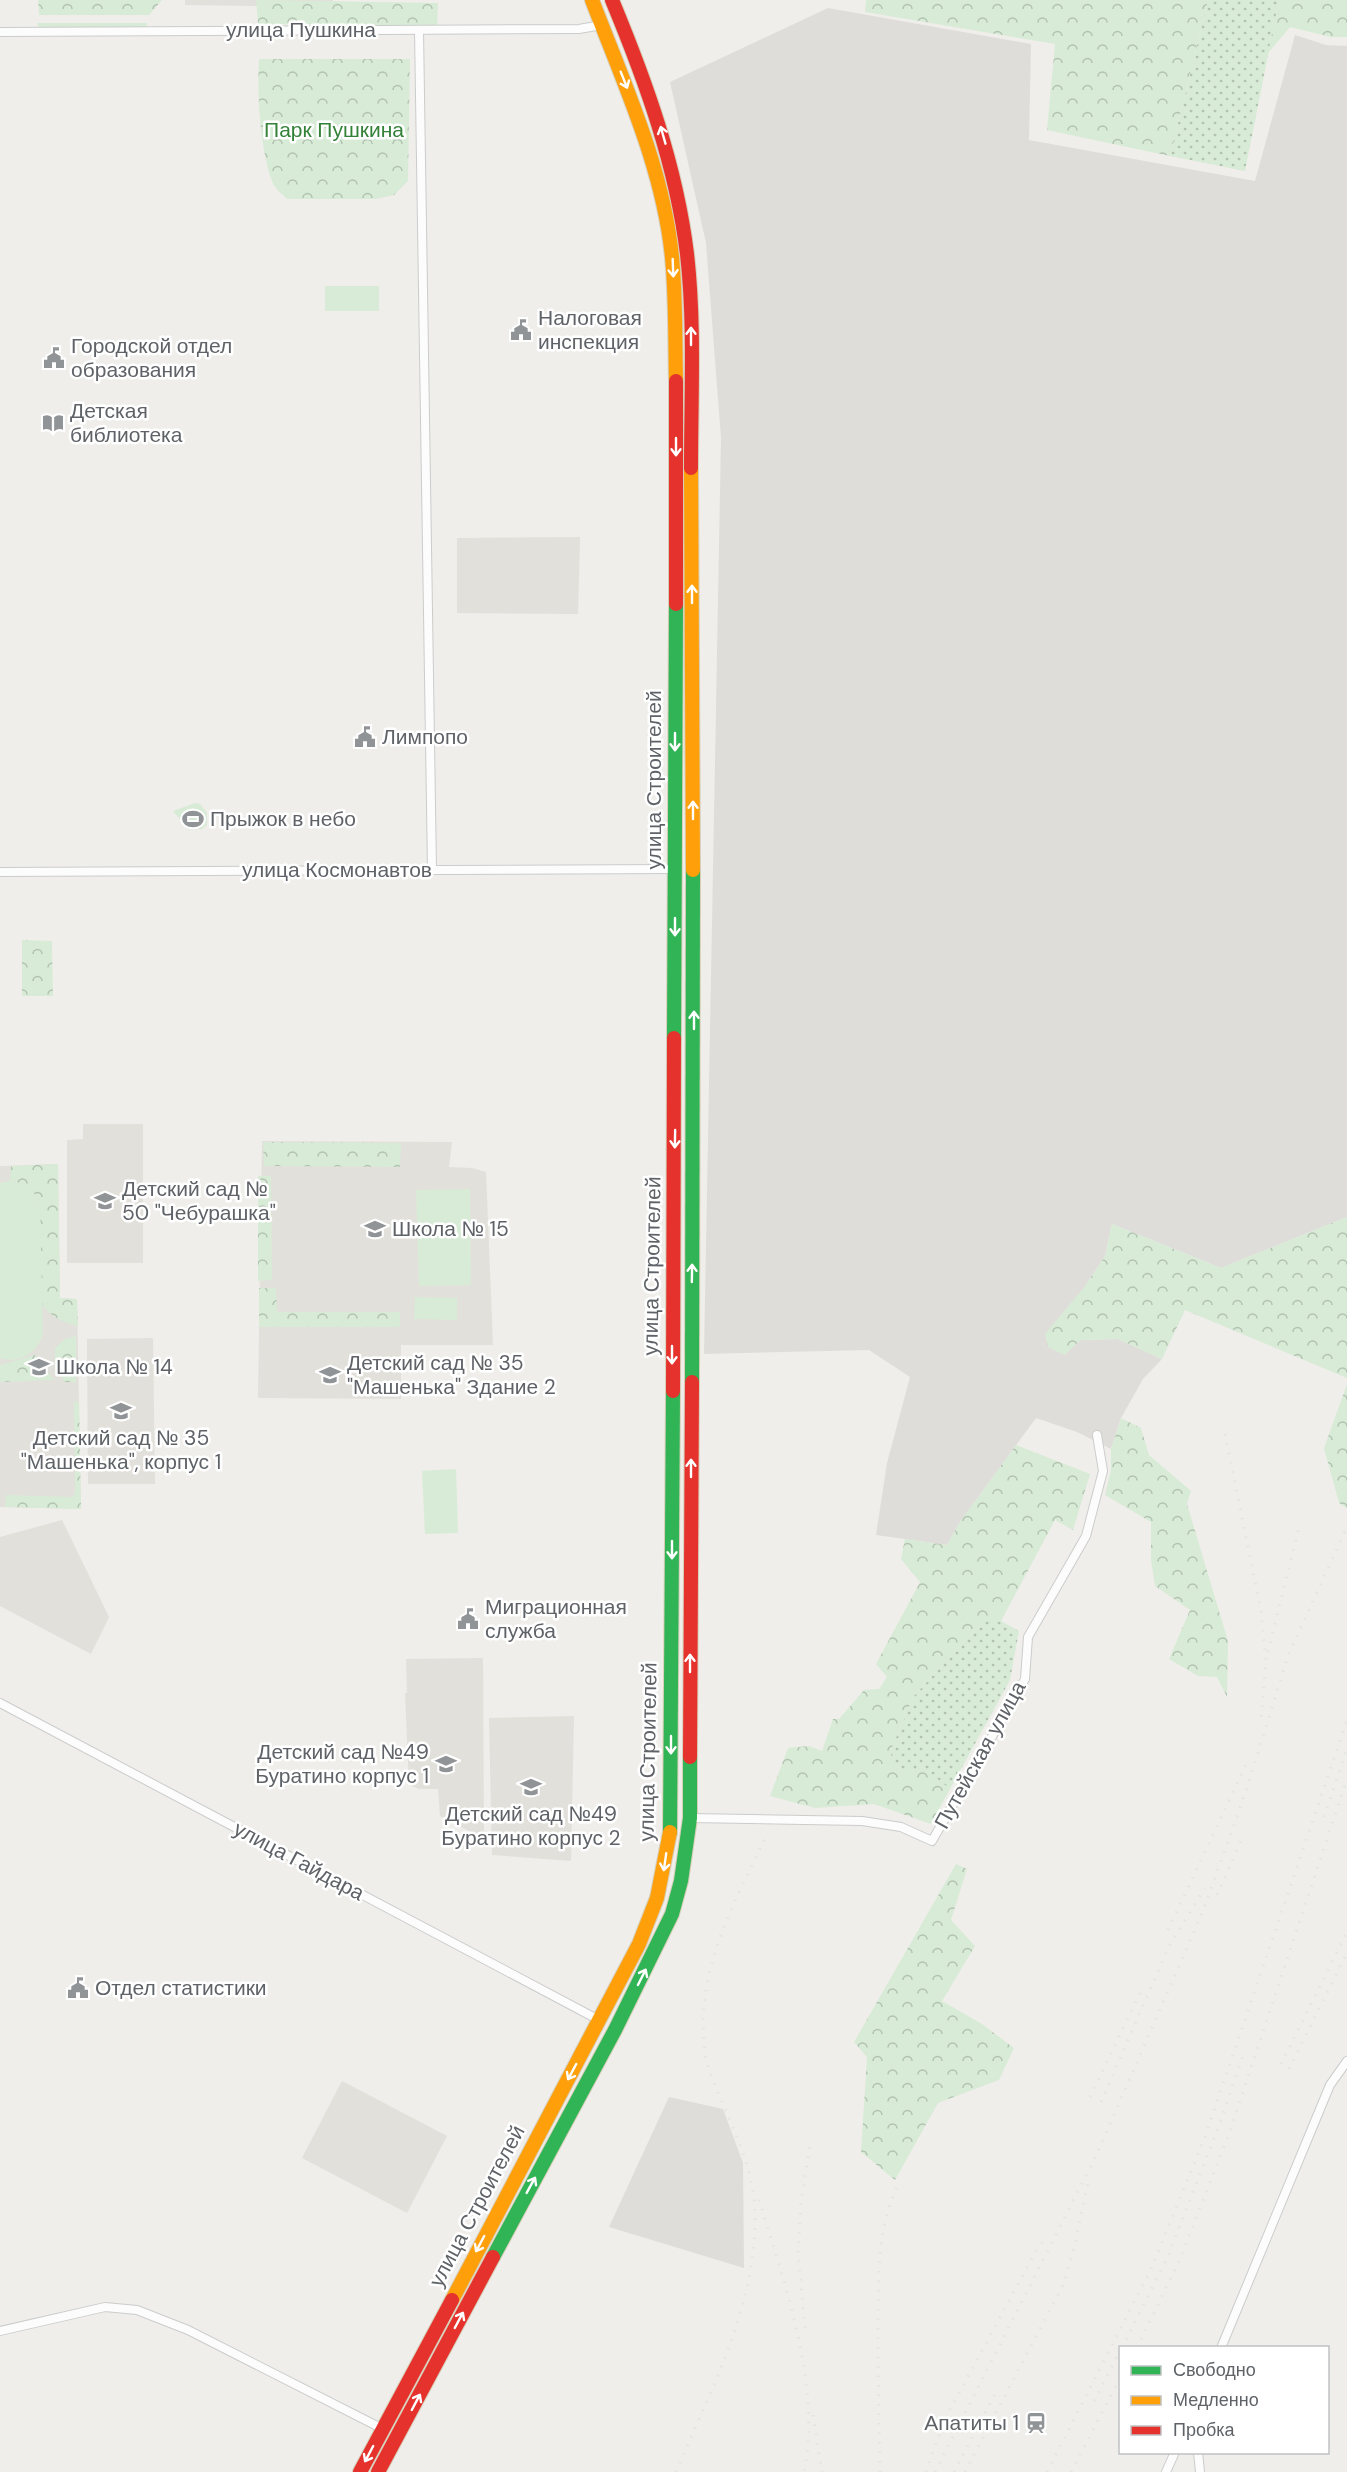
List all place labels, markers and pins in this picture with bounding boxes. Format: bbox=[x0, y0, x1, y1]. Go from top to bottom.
place label: Налоговая инспекция bbox=[538, 304, 642, 356]
public building icon: Налоговая инспекция bbox=[509, 318, 533, 342]
place label: Городской отдел образования bbox=[71, 332, 232, 384]
public building icon: Городской отдел образования bbox=[42, 346, 66, 370]
place label: Детская библиотека bbox=[70, 397, 183, 449]
library icon: Детская библиотека bbox=[41, 411, 65, 435]
place label: Лимпопо bbox=[382, 723, 468, 751]
public building icon: Лимпопо bbox=[353, 725, 377, 749]
place label: Прыжок в небо bbox=[210, 805, 356, 833]
sports icon: Прыжок в небо bbox=[181, 807, 205, 831]
place label: Детский сад № 50 "Чебурашка" bbox=[122, 1175, 276, 1227]
school or university icon: Детский сад № 50 "Чебурашка" bbox=[93, 1189, 117, 1213]
place label: Школа № 15 bbox=[392, 1215, 509, 1243]
school or university icon: Школа № 15 bbox=[363, 1217, 387, 1241]
place label: Детский сад № 35 "Машенька" Здание 2 bbox=[347, 1349, 556, 1401]
place label: Школа № 14 bbox=[56, 1353, 173, 1381]
school or university icon: Школа № 14 bbox=[27, 1355, 51, 1379]
school or university icon: Детский сад № 35 "Машенька" Здание 2 bbox=[318, 1363, 342, 1387]
school or university icon: Детский сад № 35 "Машенька", корпус 1 bbox=[109, 1399, 133, 1423]
place label: Детский сад № 35 "Машенька", корпус 1 bbox=[21, 1424, 221, 1476]
place label: Миграционная служба bbox=[485, 1593, 627, 1645]
public building icon: Миграционная служба bbox=[456, 1607, 480, 1631]
place label: Детский сад №49 Буратино корпус 1 bbox=[255, 1738, 429, 1790]
school or university icon: Детский сад №49 Буратино корпус 1 bbox=[434, 1752, 458, 1776]
school or university icon: Детский сад №49 Буратино корпус 2 bbox=[519, 1775, 543, 1799]
place label: Детский сад №49 Буратино корпус 2 bbox=[441, 1800, 621, 1852]
place label: Отдел статистики bbox=[95, 1974, 267, 2002]
public building icon: Отдел статистики bbox=[66, 1976, 90, 2000]
place label: Апатиты 1 bbox=[924, 2409, 1019, 2437]
station icon: Апатиты 1 bbox=[1024, 2411, 1048, 2435]

